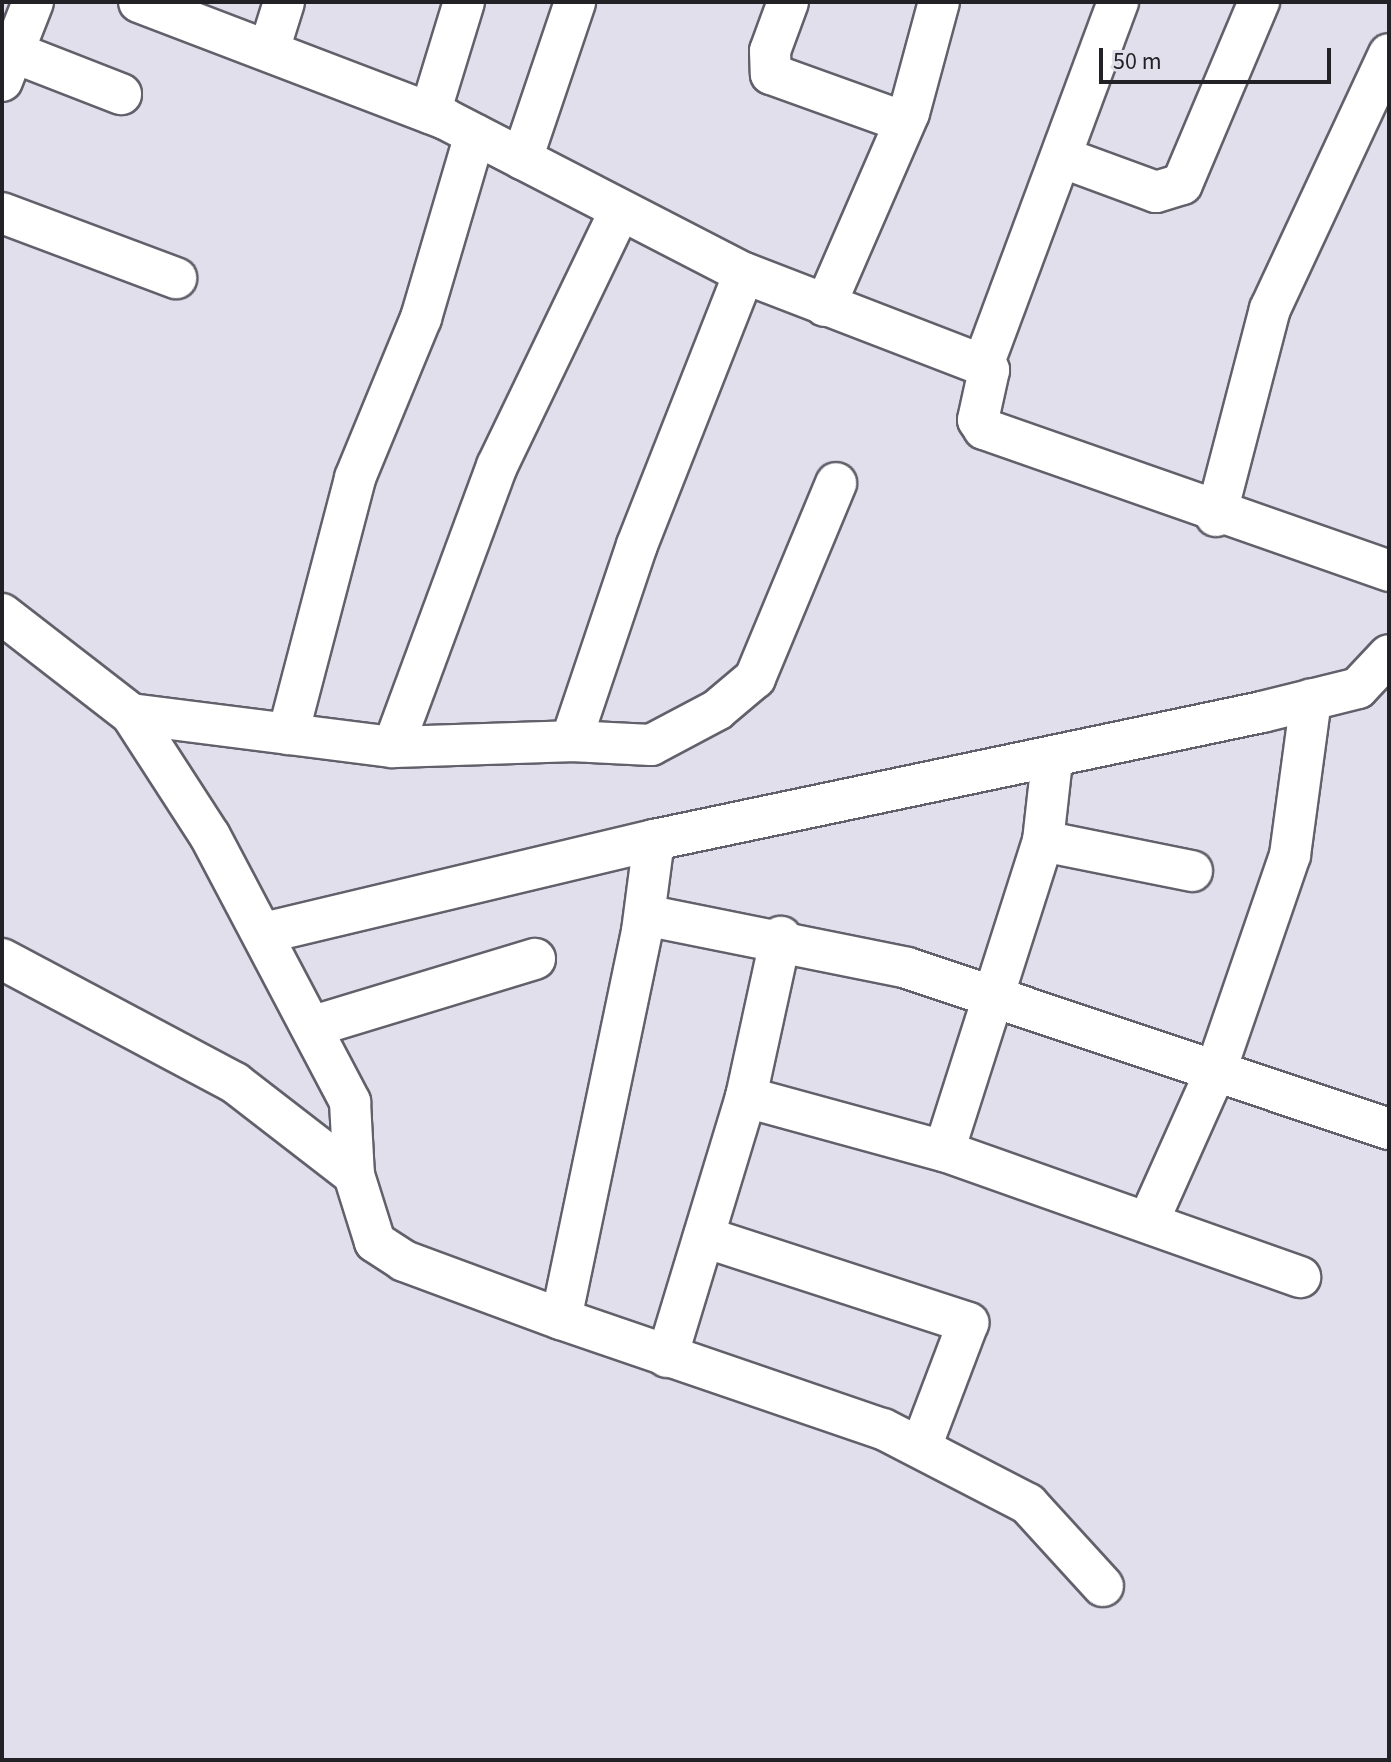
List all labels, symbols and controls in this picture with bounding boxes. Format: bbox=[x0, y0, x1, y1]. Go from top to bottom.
scale bar bbox=[1103, 32, 1335, 82]
text: 50 m bbox=[1113, 44, 1162, 79]

